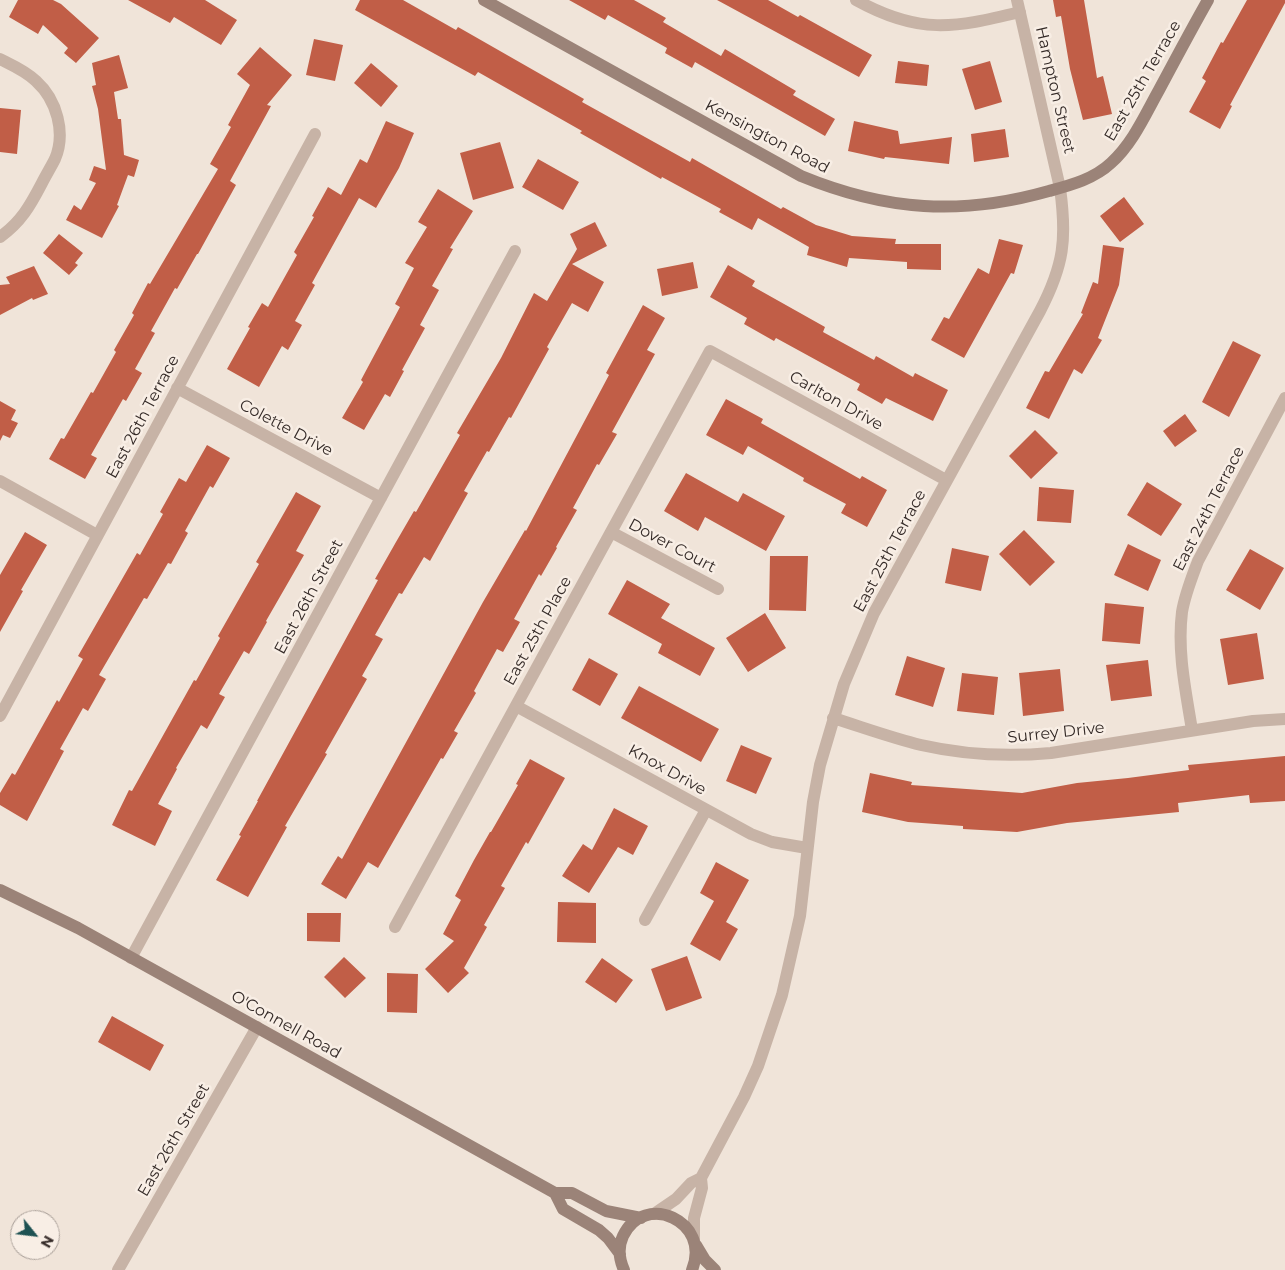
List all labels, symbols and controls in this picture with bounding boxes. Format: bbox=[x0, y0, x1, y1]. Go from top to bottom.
street label: East 25th Terrace bbox=[1101, 17, 1185, 145]
street label: Hampton Street bbox=[1031, 25, 1079, 155]
street label: Kensington Road bbox=[701, 96, 833, 178]
street label: East 26th Terrace bbox=[102, 352, 184, 482]
street label: Carlton Drive bbox=[786, 367, 886, 435]
street label: Colette Drive bbox=[236, 395, 336, 461]
street label: East 24th Terrace bbox=[1169, 443, 1249, 575]
street label: East 25th Terrace bbox=[850, 486, 930, 616]
street label: Dover Court bbox=[625, 515, 719, 577]
street label: East 26th Street bbox=[271, 536, 347, 658]
street label: East 25th Place bbox=[500, 573, 576, 689]
street label: Surrey Drive bbox=[1007, 718, 1105, 748]
street label: Knox Drive bbox=[625, 741, 709, 799]
street label: O'Connell Road bbox=[228, 987, 344, 1063]
street label: East 26th Street bbox=[134, 1080, 214, 1200]
north arrow bbox=[10, 1210, 60, 1260]
text: N bbox=[37, 1232, 58, 1251]

